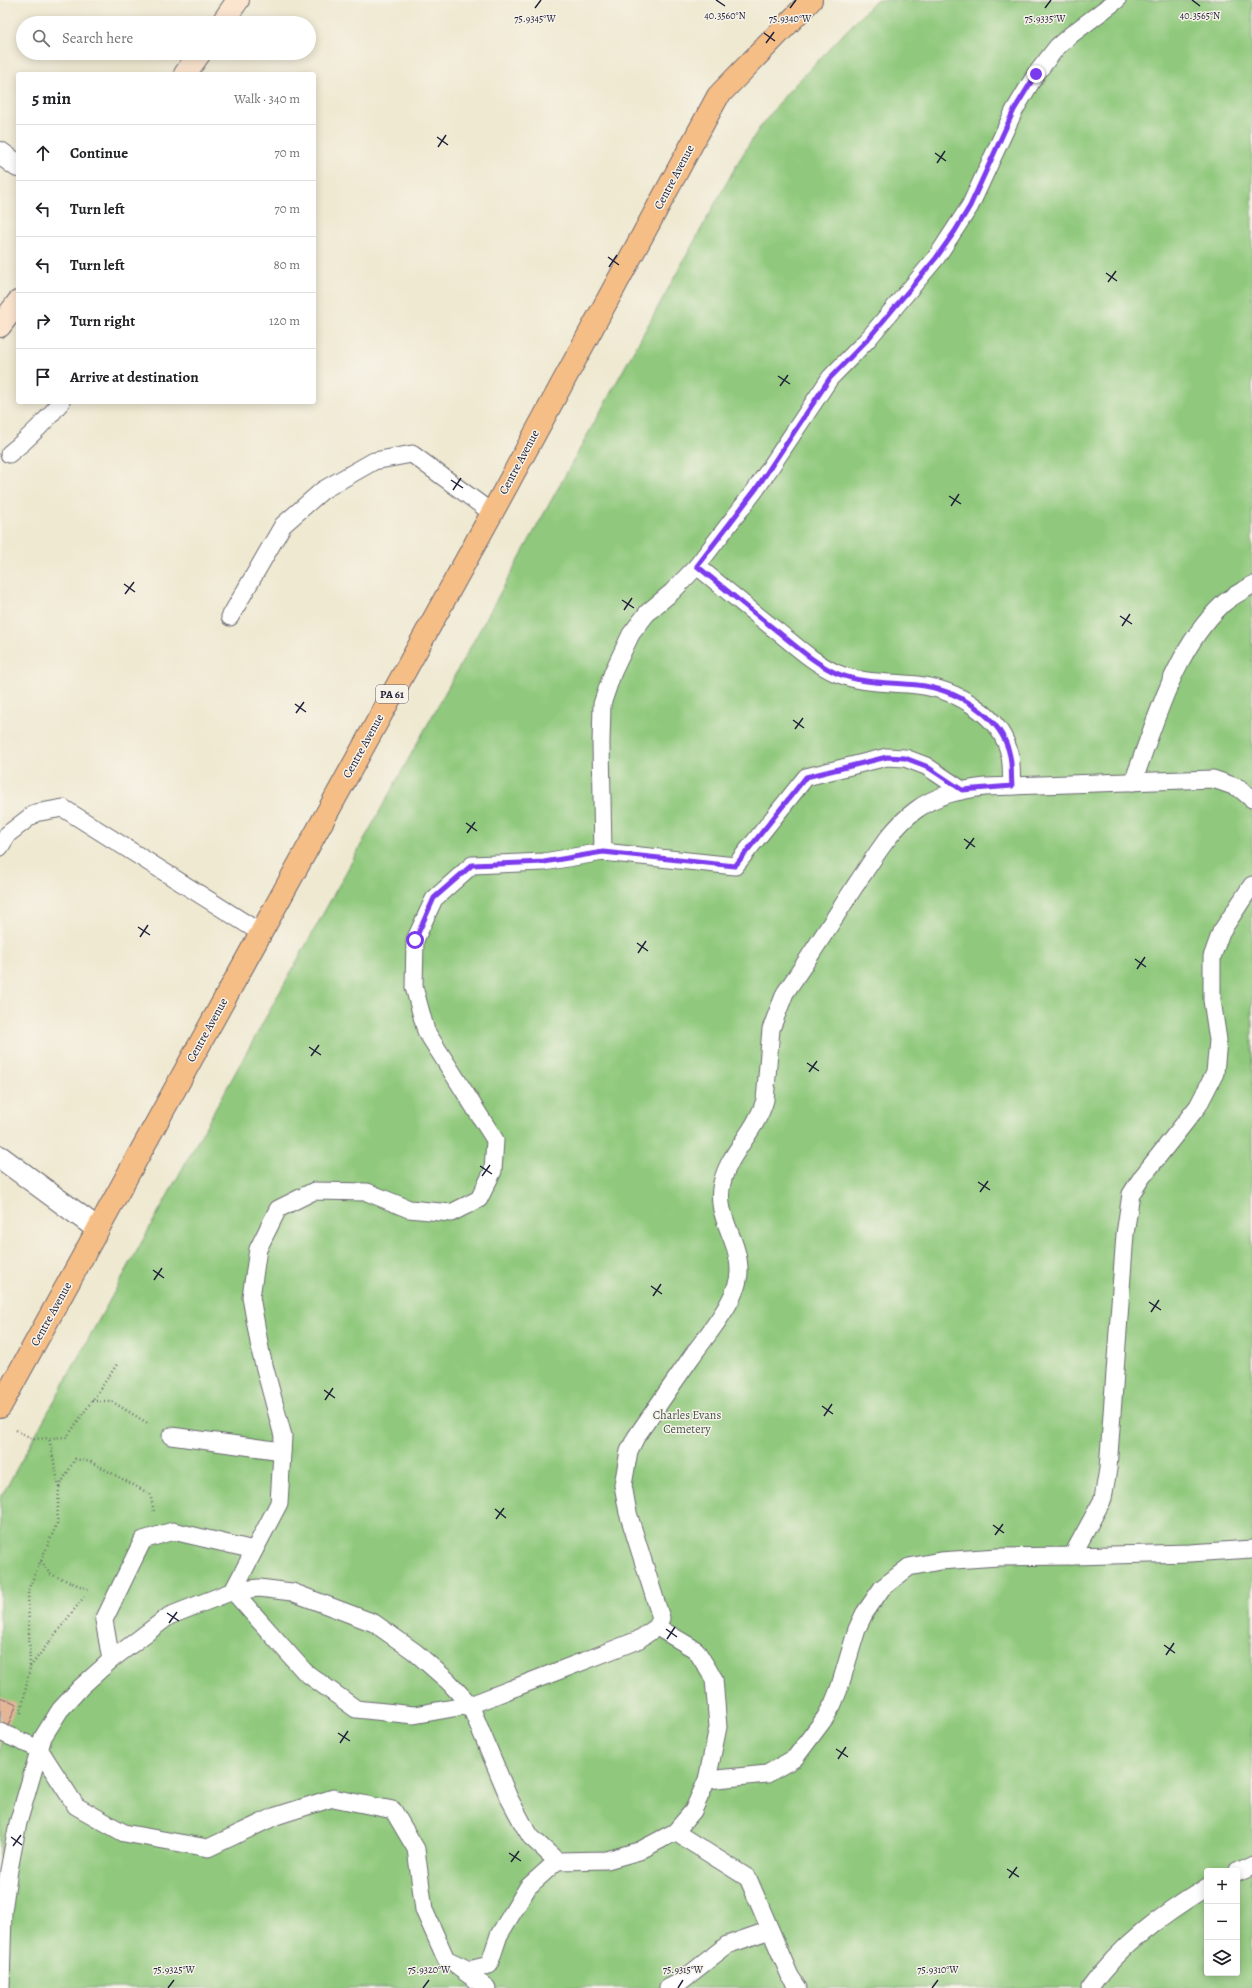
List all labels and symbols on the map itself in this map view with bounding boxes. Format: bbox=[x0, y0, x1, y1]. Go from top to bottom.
text: 40.3560°N bbox=[704, 9, 746, 22]
text: 40.3565°N bbox=[1180, 9, 1220, 22]
text: 75.9345°W bbox=[514, 12, 556, 25]
text: 75.9340°W bbox=[769, 12, 812, 25]
text: 75.9335°W bbox=[1024, 12, 1066, 25]
route end bbox=[1027, 65, 1045, 83]
street label: Centre Avenue bbox=[650, 142, 698, 212]
street label: Centre Avenue bbox=[495, 427, 543, 497]
road number: PA 61 bbox=[376, 685, 408, 703]
street label: Centre Avenue bbox=[339, 711, 387, 781]
route start bbox=[406, 931, 424, 949]
street label: Centre Avenue bbox=[183, 995, 231, 1065]
street label: Centre Avenue bbox=[27, 1279, 75, 1349]
park label: Charles Evans Cemetery bbox=[653, 1407, 721, 1437]
text: 75.9325°W bbox=[153, 1963, 196, 1976]
text: 75.9320°W bbox=[408, 1963, 451, 1976]
text: 75.9315°W bbox=[663, 1963, 704, 1976]
text: 75.9310°W bbox=[917, 1963, 959, 1976]

